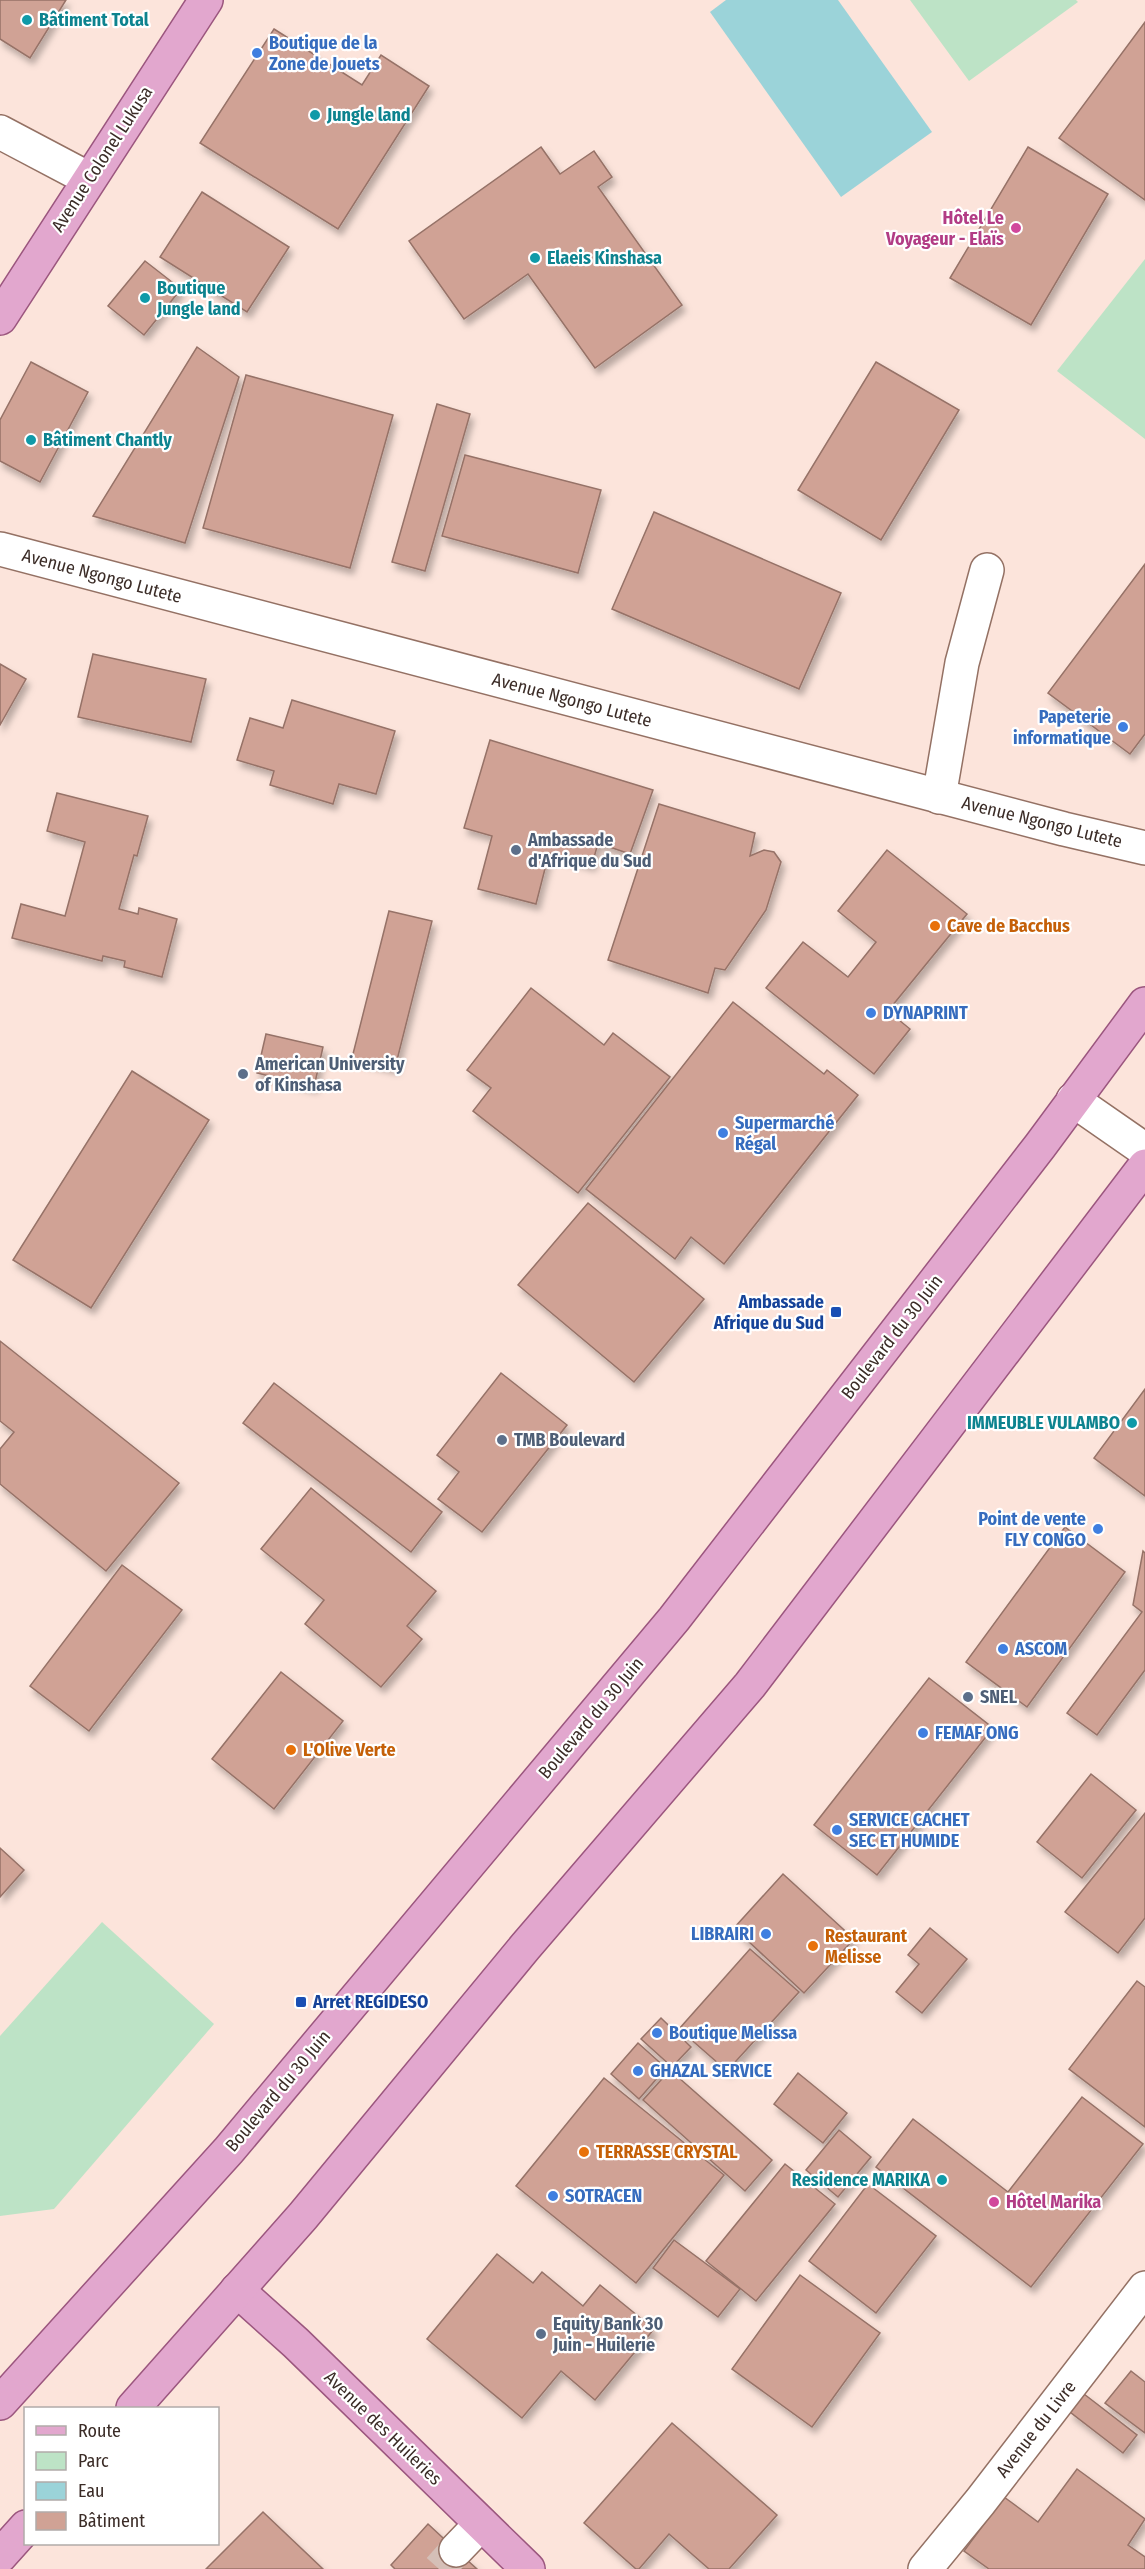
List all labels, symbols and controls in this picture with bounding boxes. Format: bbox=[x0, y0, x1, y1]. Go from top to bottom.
place label: Bâtiment Total bbox=[39, 9, 149, 31]
marker: Bâtiment Total bbox=[20, 13, 34, 27]
place label: Boutique de la Zone de Jouets bbox=[269, 32, 380, 75]
marker: Boutique de la Zone de Jouets bbox=[250, 46, 264, 60]
street label: Avenue Colonel Lukusa bbox=[47, 82, 157, 236]
place label: Jungle land bbox=[326, 104, 411, 126]
marker: Jungle land bbox=[308, 108, 322, 122]
place label: Hôtel Le Voyageur - Elaïs bbox=[885, 207, 1004, 250]
marker: Hôtel Le Voyageur - Elaïs bbox=[1009, 221, 1023, 235]
place label: Elaeis Kinshasa bbox=[547, 247, 662, 269]
marker: Elaeis Kinshasa bbox=[528, 251, 542, 265]
place label: Boutique Jungle land bbox=[156, 277, 241, 320]
marker: Boutique Jungle land bbox=[138, 291, 152, 305]
place label: Bâtiment Chantly bbox=[43, 429, 172, 451]
marker: Bâtiment Chantly bbox=[24, 433, 38, 447]
street label: Avenue Ngongo Lutete bbox=[20, 544, 184, 608]
street label: Avenue Ngongo Lutete bbox=[490, 668, 654, 732]
place label: Papeterie informatique bbox=[1013, 706, 1111, 749]
marker: Papeterie informatique bbox=[1116, 720, 1130, 734]
street label: Avenue Ngongo Lutete bbox=[960, 791, 1125, 853]
place label: Ambassade d'Afrique du Sud bbox=[527, 829, 652, 872]
marker: Ambassade d'Afrique du Sud bbox=[509, 843, 523, 857]
place label: Cave de Bacchus bbox=[947, 915, 1070, 937]
marker: Cave de Bacchus bbox=[928, 919, 942, 933]
place label: DYNAPRINT bbox=[883, 1002, 968, 1024]
marker: DYNAPRINT bbox=[864, 1006, 878, 1020]
place label: American University of Kinshasa bbox=[254, 1053, 405, 1096]
marker: American University of Kinshasa bbox=[236, 1067, 250, 1081]
place label: Supermarché Régal bbox=[735, 1112, 834, 1155]
marker: Supermarché Régal bbox=[716, 1126, 730, 1140]
street label: Boulevard du 30 Juin bbox=[837, 1270, 947, 1404]
place label: Ambassade Afrique du Sud bbox=[713, 1291, 824, 1334]
marker: Ambassade Afrique du Sud bbox=[829, 1305, 843, 1319]
place label: IMMEUBLE VULAMBO bbox=[967, 1412, 1120, 1434]
marker: IMMEUBLE VULAMBO bbox=[1125, 1416, 1139, 1430]
place label: TMB Boulevard bbox=[514, 1429, 625, 1451]
marker: TMB Boulevard bbox=[495, 1433, 509, 1447]
place label: Point de vente FLY CONGO bbox=[978, 1508, 1086, 1551]
marker: Point de vente FLY CONGO bbox=[1091, 1522, 1105, 1536]
place label: ASCOM bbox=[1014, 1638, 1067, 1660]
marker: ASCOM bbox=[996, 1642, 1010, 1656]
street label: Boulevard du 30 Juin bbox=[534, 1653, 648, 1783]
place label: SNEL bbox=[980, 1686, 1018, 1708]
marker: SNEL bbox=[961, 1690, 975, 1704]
place label: FEMAF ONG bbox=[935, 1722, 1019, 1744]
marker: FEMAF ONG bbox=[916, 1726, 930, 1740]
place label: L'Olive Verte bbox=[303, 1739, 396, 1761]
marker: L'Olive Verte bbox=[284, 1743, 298, 1757]
place label: SERVICE CACHET SEC ET HUMIDE bbox=[849, 1809, 970, 1852]
marker: SERVICE CACHET SEC ET HUMIDE bbox=[830, 1823, 844, 1837]
place label: LIBRAIRI bbox=[691, 1923, 754, 1945]
place label: Restaurant Melisse bbox=[825, 1925, 908, 1968]
marker: LIBRAIRI bbox=[759, 1927, 773, 1941]
marker: Restaurant Melisse bbox=[806, 1939, 820, 1953]
place label: Arret REGIDESO bbox=[312, 1991, 428, 2013]
marker: Arret REGIDESO bbox=[294, 1995, 308, 2009]
place label: Boutique Melissa bbox=[669, 2022, 797, 2044]
street label: Boulevard du 30 Juin bbox=[221, 2026, 335, 2156]
marker: Boutique Melissa bbox=[650, 2026, 664, 2040]
place label: GHAZAL SERVICE bbox=[650, 2060, 773, 2082]
marker: GHAZAL SERVICE bbox=[631, 2064, 645, 2078]
place label: TERRASSE CRYSTAL bbox=[596, 2141, 738, 2163]
marker: TERRASSE CRYSTAL bbox=[577, 2145, 591, 2159]
place label: Residence MARIKA bbox=[792, 2169, 930, 2191]
marker: Residence MARIKA bbox=[935, 2173, 949, 2187]
place label: SOTRACEN bbox=[565, 2185, 642, 2207]
marker: SOTRACEN bbox=[546, 2189, 560, 2203]
place label: Hôtel Marika bbox=[1006, 2191, 1101, 2213]
marker: Hôtel Marika bbox=[987, 2195, 1001, 2209]
place label: Equity Bank 30 Juin - Huilerie bbox=[552, 2313, 663, 2356]
marker: Equity Bank 30 Juin - Huilerie bbox=[534, 2327, 548, 2341]
street label: Avenue des Huileries bbox=[320, 2366, 446, 2490]
street label: Avenue du Livre bbox=[991, 2376, 1081, 2482]
legend bbox=[24, 2407, 219, 2545]
text: Route bbox=[78, 2420, 121, 2442]
text: Parc bbox=[78, 2450, 109, 2472]
text: Eau bbox=[78, 2480, 104, 2502]
text: Bâtiment bbox=[78, 2510, 145, 2532]

